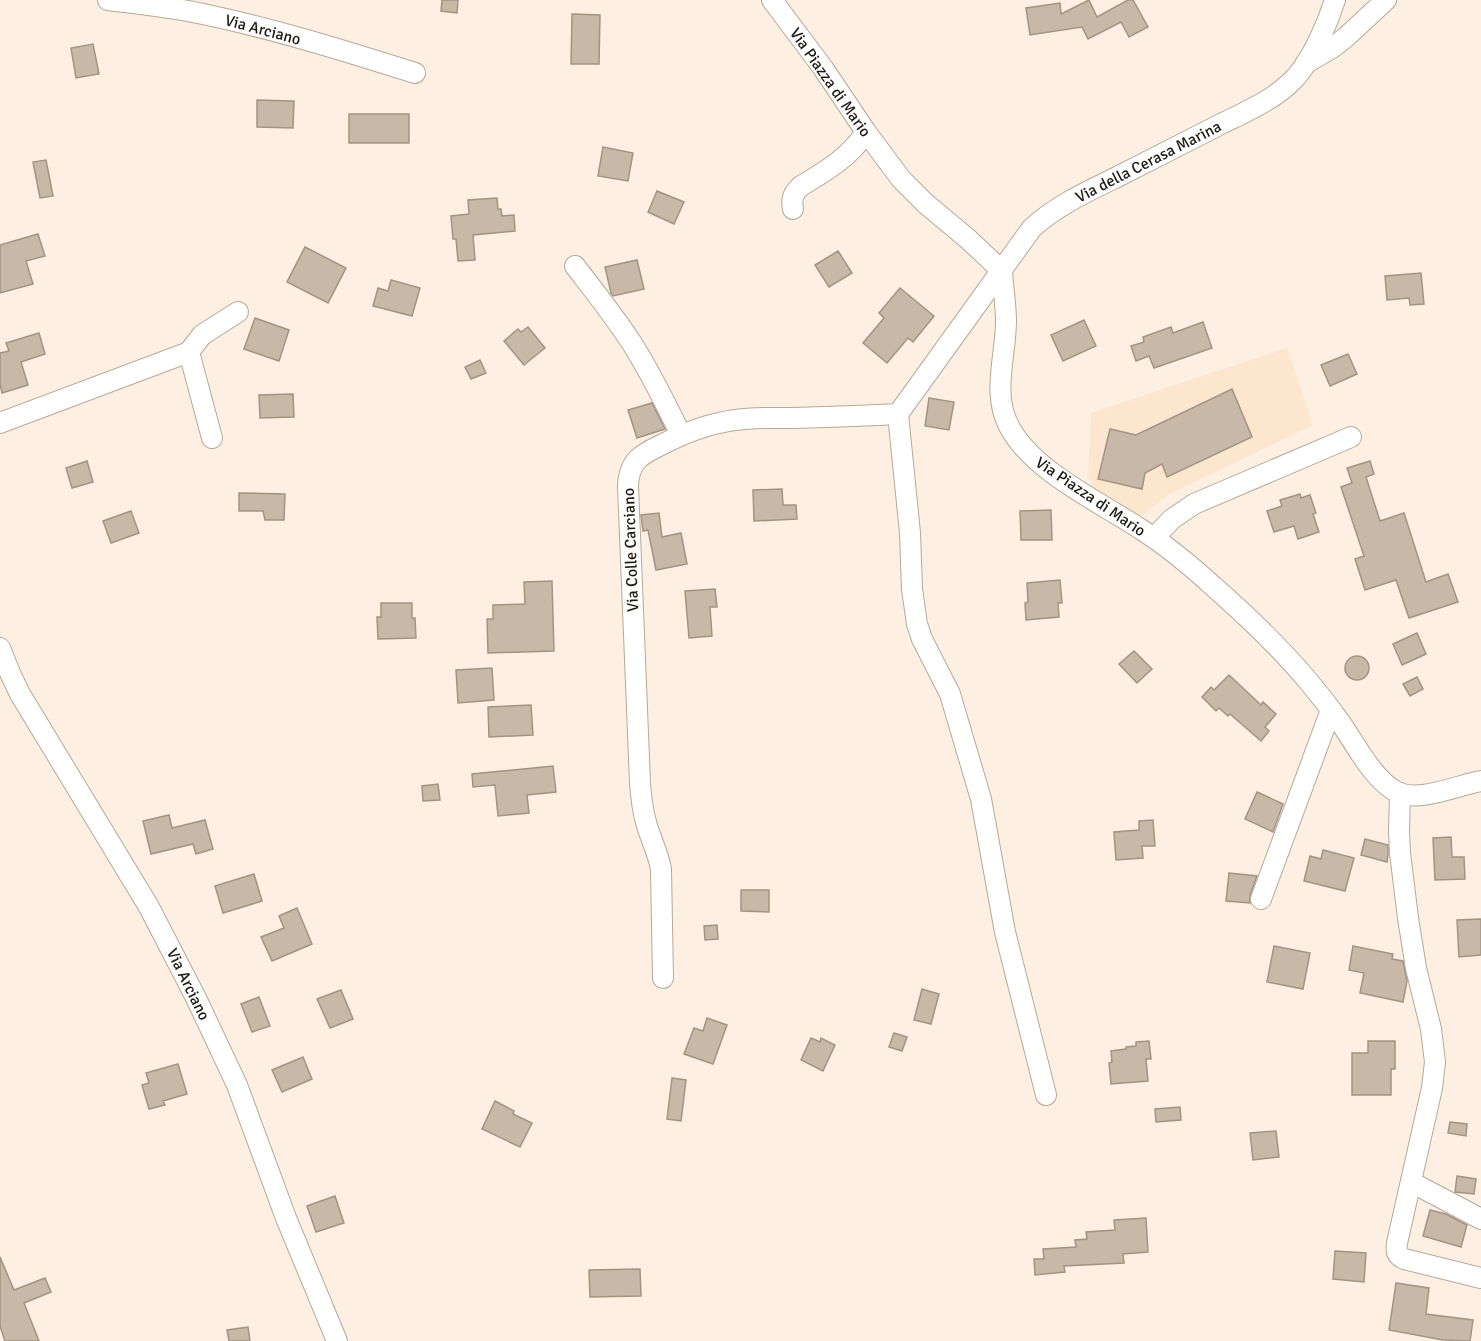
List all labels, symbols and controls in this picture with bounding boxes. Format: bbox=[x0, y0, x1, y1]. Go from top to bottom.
street label: Via Arciano bbox=[223, 10, 303, 50]
street label: Via Piazza di Mario bbox=[785, 24, 875, 141]
street label: Via della Cerasa Marina bbox=[1072, 116, 1225, 207]
street label: Via Piazza di Mario bbox=[1031, 453, 1149, 541]
street label: Via Colle Carciano bbox=[619, 488, 643, 612]
street label: Via Arciano bbox=[162, 945, 214, 1024]

